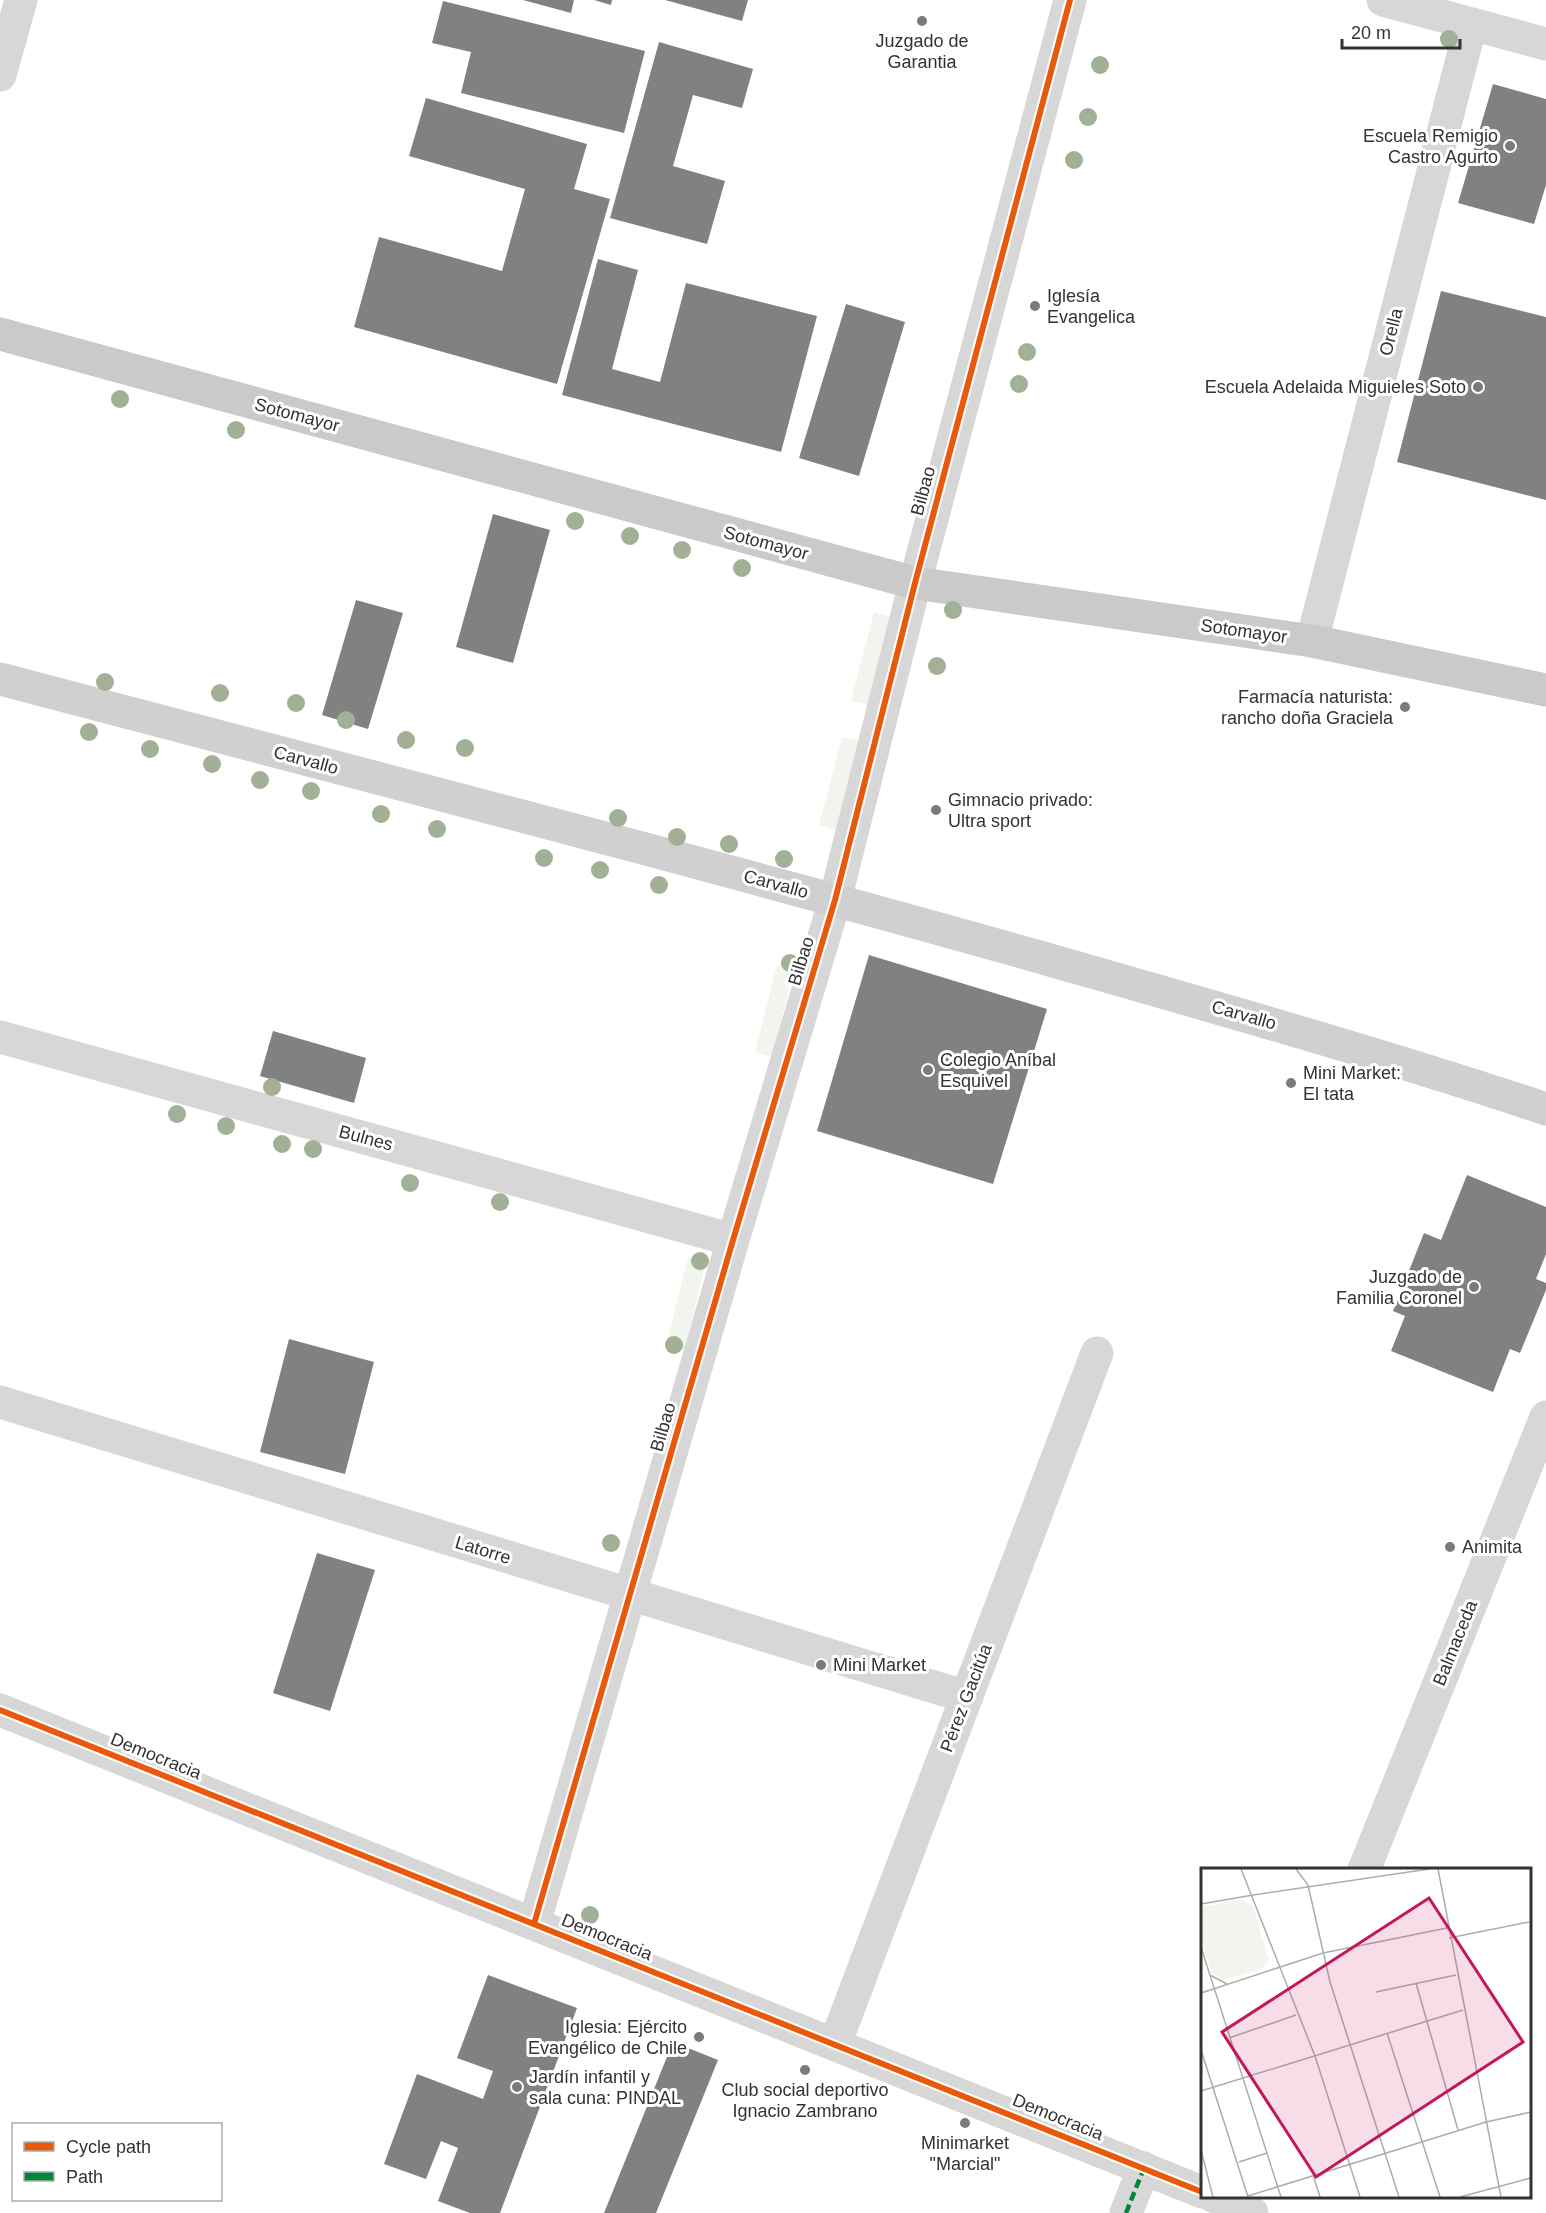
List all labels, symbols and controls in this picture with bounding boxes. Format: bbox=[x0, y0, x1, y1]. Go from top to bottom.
scale bar bbox=[1342, 12, 1460, 50]
marker: Juzgado de Garantia bbox=[915, 14, 929, 28]
text: 20 m bbox=[1351, 23, 1391, 43]
place label: Juzgado de Garantia bbox=[875, 31, 969, 72]
place label: Escuela Remigio Castro Agurto bbox=[1363, 126, 1498, 167]
marker: Escuela Remigio Castro Agurto bbox=[1503, 139, 1517, 153]
place label: Iglesía Evangelica bbox=[1047, 286, 1136, 327]
marker: Iglesía Evangelica bbox=[1028, 299, 1042, 313]
street label: Orella bbox=[1375, 305, 1407, 358]
place label: Escuela Adelaida Miguieles Soto bbox=[1205, 377, 1466, 397]
marker: Escuela Adelaida Miguieles Soto bbox=[1471, 380, 1485, 394]
street label: Sotomayor bbox=[252, 394, 342, 436]
street label: Bilbao bbox=[907, 464, 939, 518]
street label: Sotomayor bbox=[721, 522, 811, 564]
street label: Sotomayor bbox=[1200, 615, 1288, 647]
place label: Farmacía naturista: rancho doña Graciela bbox=[1221, 687, 1394, 728]
marker: Farmacía naturista: rancho doña Graciela bbox=[1398, 700, 1412, 714]
street label: Carvallo bbox=[272, 742, 340, 778]
place label: Gimnacio privado: Ultra sport bbox=[948, 790, 1093, 831]
marker: Gimnacio privado: Ultra sport bbox=[929, 803, 943, 817]
street label: Carvallo bbox=[742, 866, 810, 902]
street label: Bilbao bbox=[784, 934, 818, 988]
street label: Carvallo bbox=[1210, 996, 1278, 1034]
place label: Colegio Aníbal Esquivel bbox=[940, 1050, 1056, 1091]
marker: Colegio Aníbal Esquivel bbox=[921, 1063, 935, 1077]
place label: Mini Market: El tata bbox=[1303, 1063, 1401, 1104]
marker: Mini Market: El tata bbox=[1284, 1076, 1298, 1090]
street label: Bulnes bbox=[337, 1121, 395, 1155]
place label: Juzgado de Familia Coronel bbox=[1336, 1267, 1462, 1308]
marker: Juzgado de Familia Coronel bbox=[1467, 1280, 1481, 1294]
street label: Bilbao bbox=[646, 1400, 680, 1454]
street label: Latorre bbox=[453, 1532, 513, 1568]
place label: Animita bbox=[1462, 1537, 1523, 1557]
marker: Animita bbox=[1443, 1540, 1457, 1554]
street label: Balmaceda bbox=[1429, 1597, 1482, 1688]
street label: Pérez Gacitúa bbox=[936, 1640, 996, 1755]
place label: Mini Market bbox=[833, 1655, 926, 1675]
marker: Mini Market bbox=[814, 1658, 828, 1672]
street label: Democracia bbox=[108, 1729, 205, 1784]
inset map bbox=[1201, 1868, 1531, 2198]
street label: Democracia bbox=[559, 1910, 656, 1965]
place label: Iglesia: Ejército Evangélico de Chile bbox=[528, 2017, 687, 2058]
marker: Iglesia: Ejército Evangélico de Chile bbox=[692, 2030, 706, 2044]
marker: Club social deportivo Ignacio Zambrano bbox=[798, 2063, 812, 2077]
place label: Jardín infantil y sala cuna: PINDAL bbox=[529, 2067, 681, 2108]
marker: Jardín infantil y sala cuna: PINDAL bbox=[510, 2080, 524, 2094]
place label: Club social deportivo Ignacio Zambrano bbox=[721, 2080, 889, 2121]
street label: Democracia bbox=[1010, 2090, 1107, 2145]
marker: Minimarket "Marcial" bbox=[958, 2116, 972, 2130]
legend bbox=[12, 2123, 222, 2201]
place label: Minimarket "Marcial" bbox=[921, 2133, 1009, 2174]
text: Cycle path bbox=[66, 2137, 151, 2157]
text: Path bbox=[66, 2167, 103, 2187]

